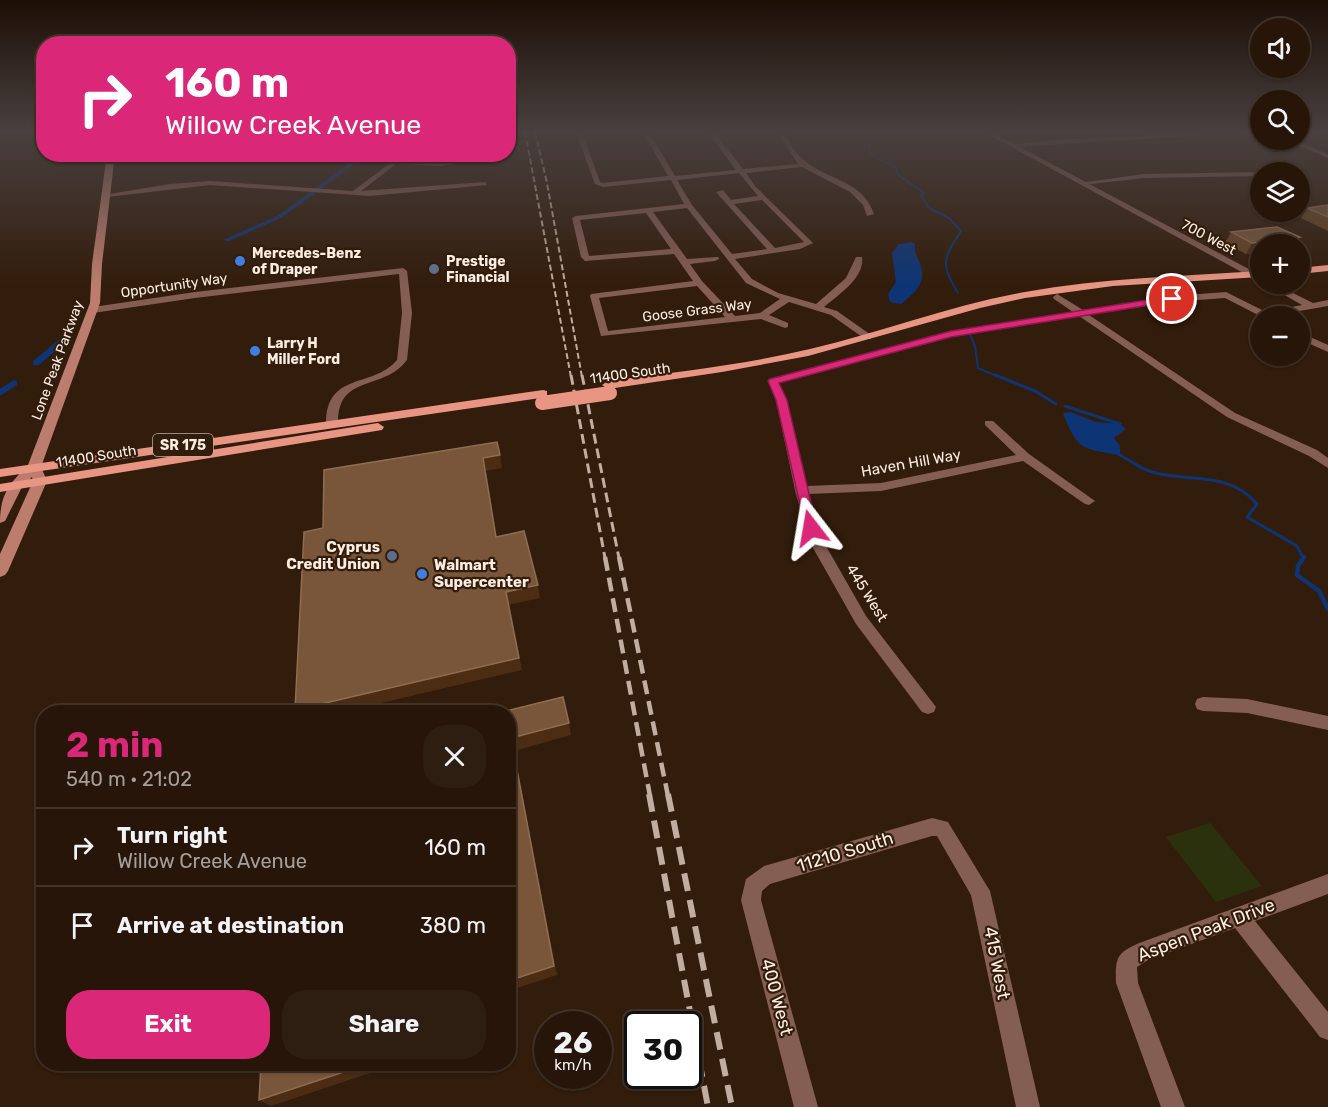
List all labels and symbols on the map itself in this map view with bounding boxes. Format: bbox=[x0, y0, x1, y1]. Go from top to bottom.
street label: 700 West bbox=[1178, 216, 1240, 259]
place label: Mercedes-Benz of Draper bbox=[252, 245, 361, 278]
place label: Prestige Financial bbox=[446, 253, 509, 286]
marker: Mercedes-Benz of Draper bbox=[233, 254, 247, 268]
marker: Prestige Financial bbox=[427, 262, 441, 276]
street label: Opportunity Way bbox=[120, 270, 229, 301]
pin bbox=[1146, 273, 1197, 324]
street label: Goose Grass Way bbox=[641, 295, 753, 326]
street label: Lone Peak Parkway bbox=[28, 298, 87, 422]
place label: Larry H Miller Ford bbox=[267, 335, 340, 368]
marker: Larry H Miller Ford bbox=[248, 344, 262, 358]
street label: 11400 South bbox=[589, 359, 671, 388]
road number: SR 175 bbox=[153, 434, 213, 456]
street label: 11400 South bbox=[55, 442, 137, 471]
street label: Haven Hill Way bbox=[860, 445, 962, 481]
position arrow bbox=[779, 496, 843, 560]
place label: Cyprus Credit Union bbox=[286, 538, 380, 573]
marker: Cyprus Credit Union bbox=[385, 549, 399, 563]
place label: Walmart Supercenter bbox=[434, 556, 529, 591]
street label: 445 West bbox=[842, 561, 892, 625]
marker: Walmart Supercenter bbox=[415, 567, 429, 581]
street label: 11210 South bbox=[794, 827, 896, 877]
street label: Aspen Peak Drive bbox=[1134, 894, 1278, 966]
street label: 415 West bbox=[979, 925, 1015, 1001]
street label: 400 West bbox=[756, 956, 798, 1038]
speed limit sign: 30 bbox=[624, 1011, 702, 1089]

